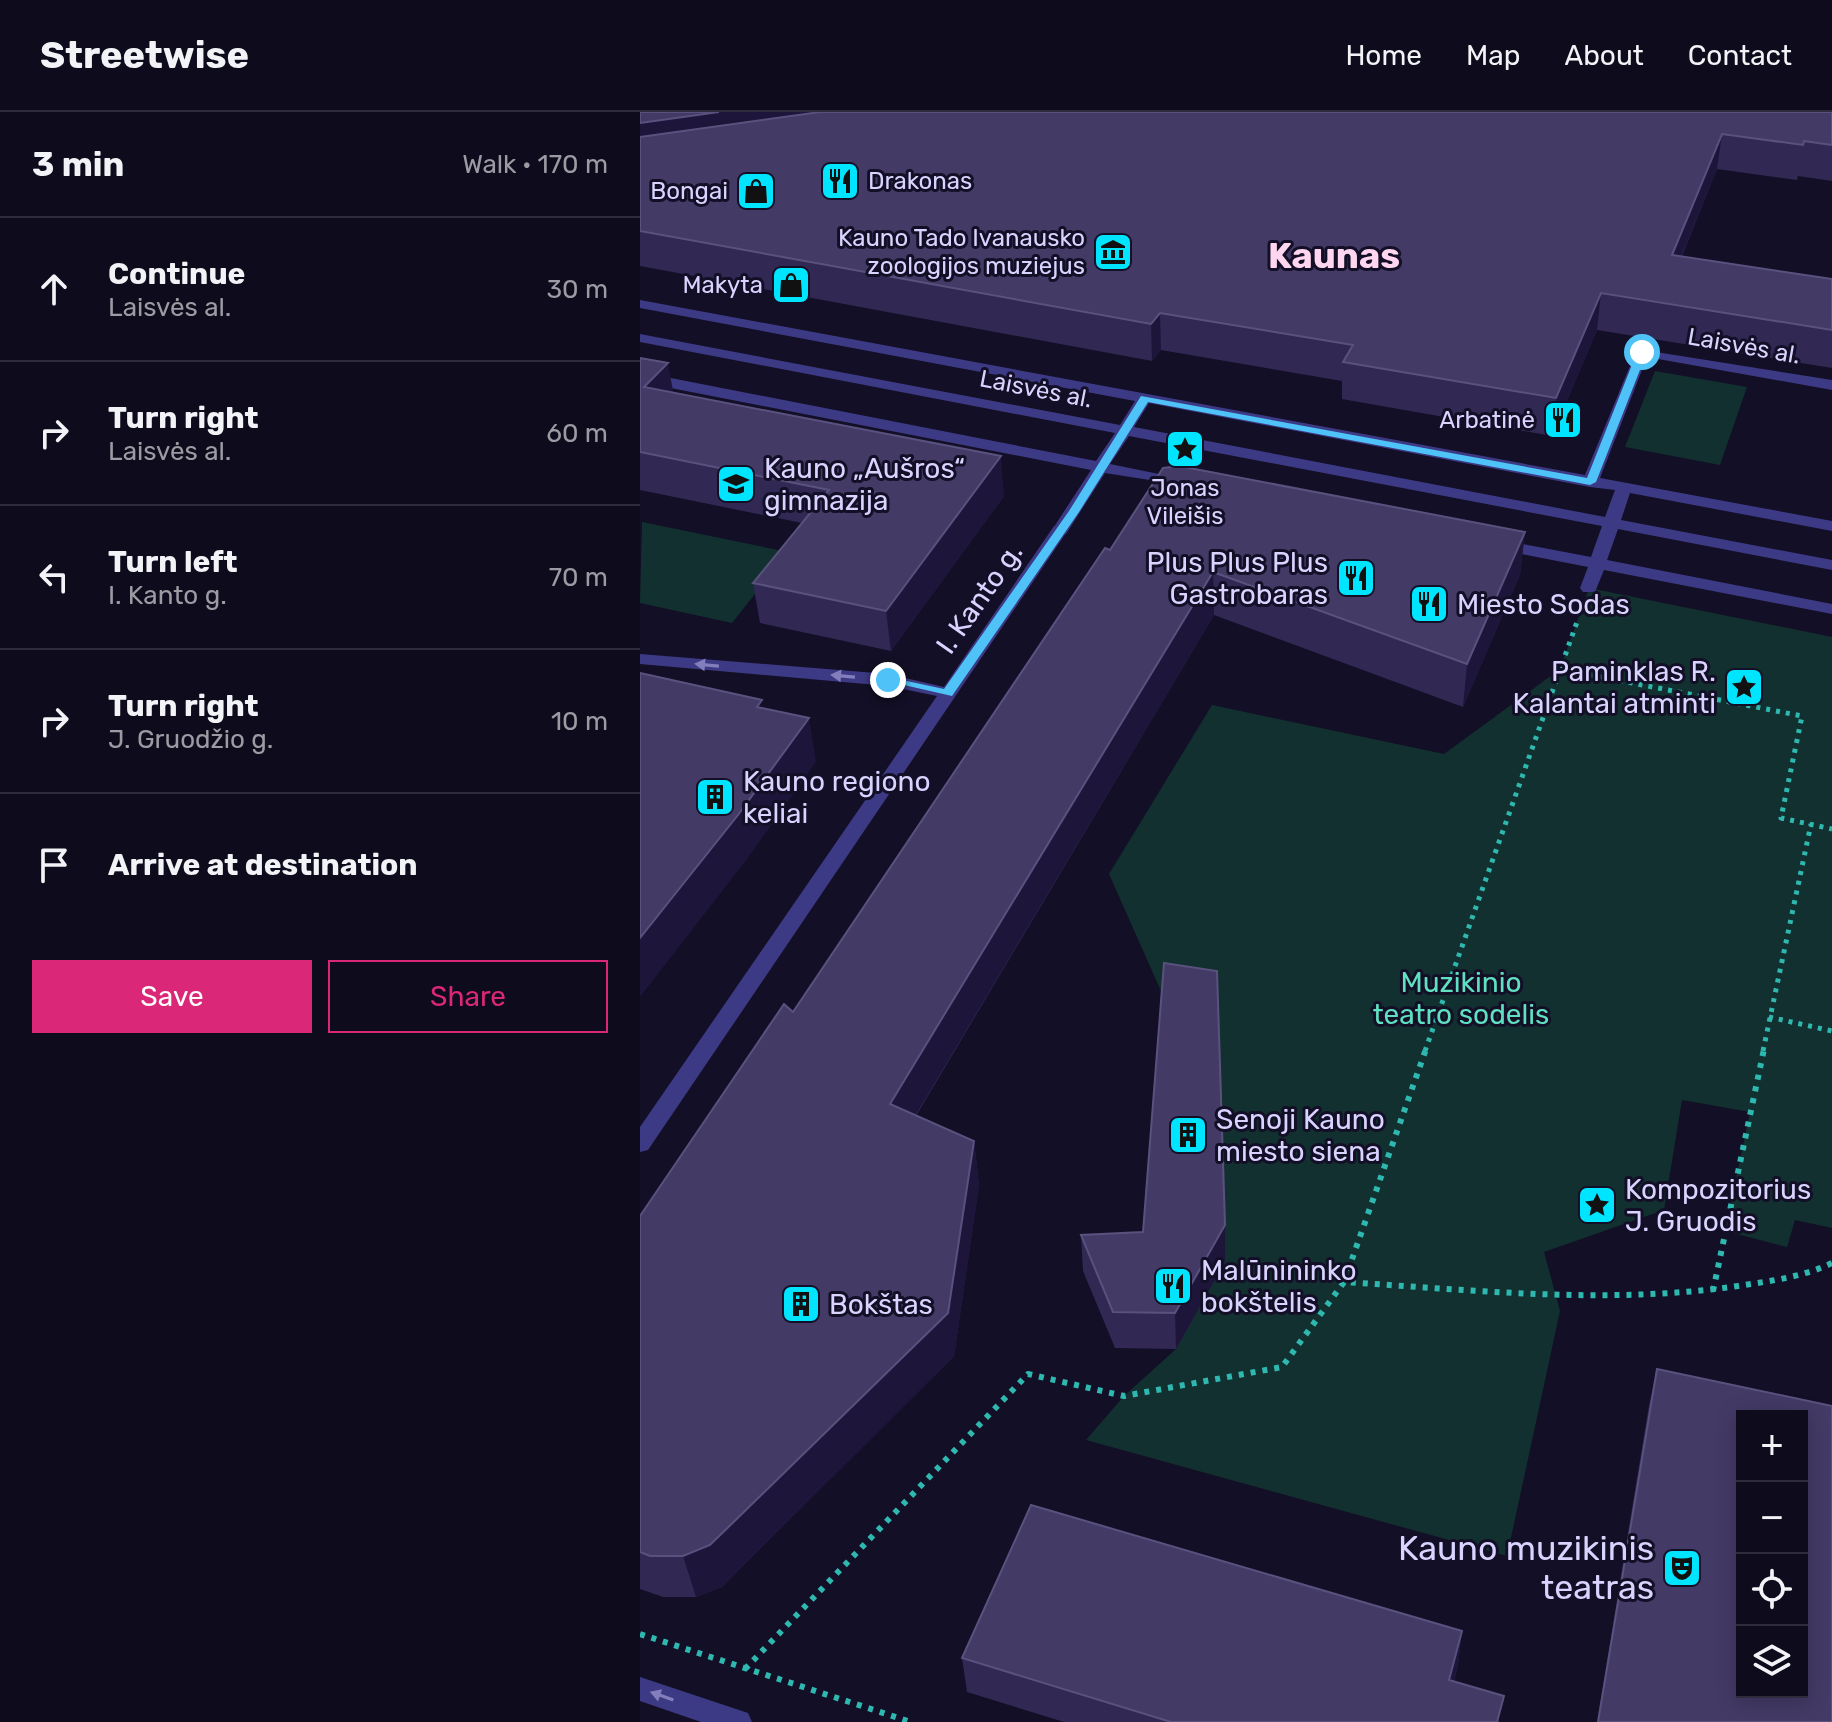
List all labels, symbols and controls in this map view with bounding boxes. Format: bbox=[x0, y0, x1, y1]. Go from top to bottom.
text: Streetwise bbox=[40, 32, 249, 78]
text: Home bbox=[1345, 39, 1422, 72]
text: Map bbox=[1466, 39, 1520, 72]
text: About bbox=[1564, 39, 1644, 72]
text: Contact bbox=[1688, 39, 1792, 72]
text: 3 min bbox=[32, 144, 124, 185]
text: Walk · 170 m bbox=[462, 149, 608, 180]
restaurant icon: Drakonas bbox=[819, 160, 861, 202]
place label: Drakonas bbox=[868, 167, 972, 195]
shop icon: Bongai bbox=[735, 170, 777, 212]
place label: Bongai bbox=[650, 177, 728, 205]
place label: Kauno Tado Ivanausko zoologijos muziejus bbox=[838, 224, 1085, 280]
museum icon: Kauno Tado Ivanausko zoologijos muziejus bbox=[1092, 231, 1134, 273]
district label: Kaunas bbox=[1268, 234, 1400, 277]
text: Continue bbox=[108, 256, 245, 292]
shop icon: Makyta bbox=[770, 264, 812, 306]
icon: ahead bbox=[32, 267, 76, 311]
place label: Makyta bbox=[682, 271, 763, 299]
text: 30 m bbox=[546, 274, 608, 305]
text: Laisvės al. bbox=[108, 292, 231, 323]
street label: Laisvės al. bbox=[1685, 322, 1803, 370]
route start bbox=[1624, 334, 1660, 370]
street label: Laisvės al. bbox=[977, 364, 1095, 414]
restaurant icon: Arbatinė bbox=[1542, 399, 1584, 441]
text: Turn right bbox=[108, 400, 259, 436]
place label: Arbatinė bbox=[1439, 406, 1535, 434]
icon: right bbox=[32, 411, 76, 455]
text: 60 m bbox=[546, 418, 608, 449]
place icon: Jonas Vileišis bbox=[1164, 428, 1206, 470]
text: Laisvės al. bbox=[108, 436, 231, 467]
place label: Kauno „Aušros“ gimnazija bbox=[764, 452, 965, 517]
school or university icon: Kauno „Aušros“ gimnazija bbox=[715, 463, 757, 505]
place label: Jonas Vileišis bbox=[1147, 474, 1223, 530]
street label: I. Kanto g. bbox=[929, 536, 1030, 660]
text: Turn left bbox=[108, 544, 238, 580]
place label: Plus Plus Plus Gastrobaras bbox=[1147, 546, 1328, 611]
icon: left bbox=[32, 555, 76, 599]
restaurant icon: Plus Plus Plus Gastrobaras bbox=[1335, 557, 1377, 599]
text: 70 m bbox=[549, 562, 608, 593]
text: I. Kanto g. bbox=[108, 580, 227, 611]
restaurant icon: Miesto Sodas bbox=[1408, 583, 1450, 625]
place label: Miesto Sodas bbox=[1457, 588, 1630, 621]
place label: Paminklas R. Kalantai atminti bbox=[1512, 655, 1716, 720]
one-way arrow bbox=[694, 658, 719, 671]
route end bbox=[870, 662, 906, 698]
place icon: Paminklas R. Kalantai atminti bbox=[1723, 666, 1765, 708]
one-way arrow bbox=[830, 670, 855, 683]
text: Turn right bbox=[108, 688, 259, 724]
icon: right bbox=[32, 699, 76, 743]
text: 10 m bbox=[551, 706, 608, 737]
text: J. Gruodžio g. bbox=[108, 724, 273, 755]
place label: Kauno regiono keliai bbox=[743, 765, 931, 830]
building icon: Kauno regiono keliai bbox=[694, 776, 736, 818]
icon: arrive bbox=[32, 843, 76, 887]
text: Arrive at destination bbox=[108, 847, 418, 883]
button: Save bbox=[32, 960, 312, 1033]
button: Share bbox=[328, 960, 608, 1033]
park label: Muzikinio teatro sodelis bbox=[1373, 966, 1549, 1031]
place label: Senoji Kauno miesto siena bbox=[1216, 1103, 1385, 1168]
building icon: Senoji Kauno miesto siena bbox=[1167, 1114, 1209, 1156]
place label: Kompozitorius J. Gruodis bbox=[1625, 1173, 1811, 1238]
place icon: Kompozitorius J. Gruodis bbox=[1576, 1184, 1618, 1226]
place label: Malūnininko bokštelis bbox=[1201, 1254, 1357, 1319]
restaurant icon: Malūnininko bokštelis bbox=[1152, 1265, 1194, 1307]
building icon: Bokštas bbox=[780, 1283, 822, 1325]
place label: Bokštas bbox=[829, 1288, 933, 1321]
map controls bbox=[1736, 1410, 1808, 1698]
button: + bbox=[1736, 1410, 1808, 1482]
button: − bbox=[1736, 1482, 1808, 1554]
place label: Kauno muzikinis teatras bbox=[1398, 1528, 1654, 1608]
theatre icon: Kauno muzikinis teatras bbox=[1661, 1547, 1703, 1589]
button: locate bbox=[1736, 1554, 1808, 1626]
button: layers bbox=[1736, 1626, 1808, 1698]
one-way arrow bbox=[650, 1690, 674, 1702]

